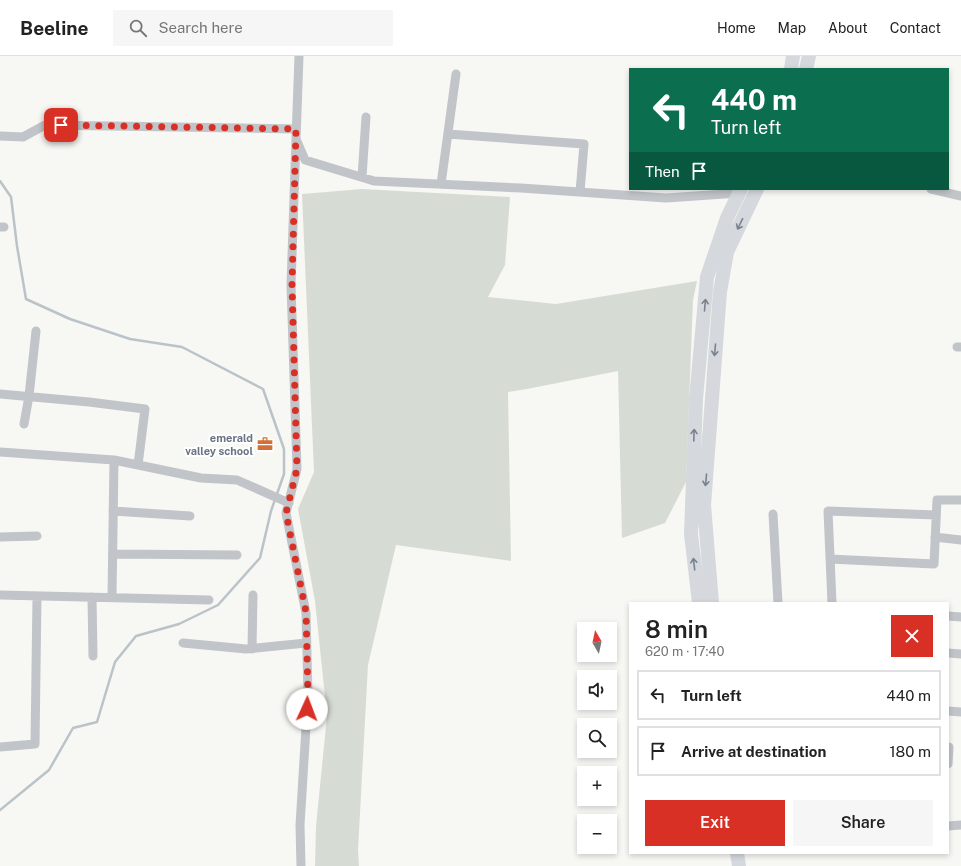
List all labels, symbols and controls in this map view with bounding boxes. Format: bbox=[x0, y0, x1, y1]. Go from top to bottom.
search box bbox=[113, 10, 393, 46]
text: Beeline bbox=[20, 17, 89, 39]
icon: search bbox=[127, 17, 149, 39]
text: Search here bbox=[159, 19, 243, 36]
text: Home bbox=[717, 20, 756, 36]
text: Map bbox=[778, 20, 806, 36]
text: About bbox=[828, 20, 868, 36]
text: Contact bbox=[890, 20, 941, 36]
text: 440 m bbox=[711, 83, 797, 116]
icon: left bbox=[645, 84, 697, 136]
pin bbox=[44, 108, 78, 142]
icon: arrive bbox=[50, 114, 72, 136]
text: Turn left bbox=[711, 117, 781, 138]
icon: arrive bbox=[688, 160, 710, 182]
text: Then bbox=[645, 163, 680, 180]
one-way arrow bbox=[736, 217, 743, 229]
one-way arrow bbox=[701, 299, 708, 312]
one-way arrow bbox=[711, 343, 718, 356]
one-way arrow bbox=[691, 429, 698, 442]
place label: emerald valley school bbox=[185, 432, 253, 457]
office icon: emerald valley school bbox=[256, 435, 274, 453]
one-way arrow bbox=[702, 473, 710, 486]
one-way arrow bbox=[690, 558, 698, 571]
text: 8 min bbox=[645, 615, 708, 643]
button: close bbox=[891, 615, 933, 657]
north arrow bbox=[577, 622, 617, 662]
map controls bbox=[577, 622, 617, 854]
text: 620 m · 17:40 bbox=[645, 644, 725, 659]
button: sound bbox=[577, 670, 617, 710]
icon: left bbox=[647, 684, 669, 706]
text: Turn left bbox=[681, 687, 742, 704]
text: 440 m bbox=[886, 687, 931, 704]
position arrow bbox=[286, 688, 328, 730]
button: search bbox=[577, 718, 617, 758]
icon: arrive bbox=[647, 740, 669, 762]
text: Arrive at destination bbox=[681, 743, 826, 760]
text: 180 m bbox=[889, 743, 931, 760]
button: + bbox=[577, 766, 617, 806]
button: Exit bbox=[645, 800, 785, 846]
button: Share bbox=[793, 800, 933, 846]
button: − bbox=[577, 814, 617, 854]

